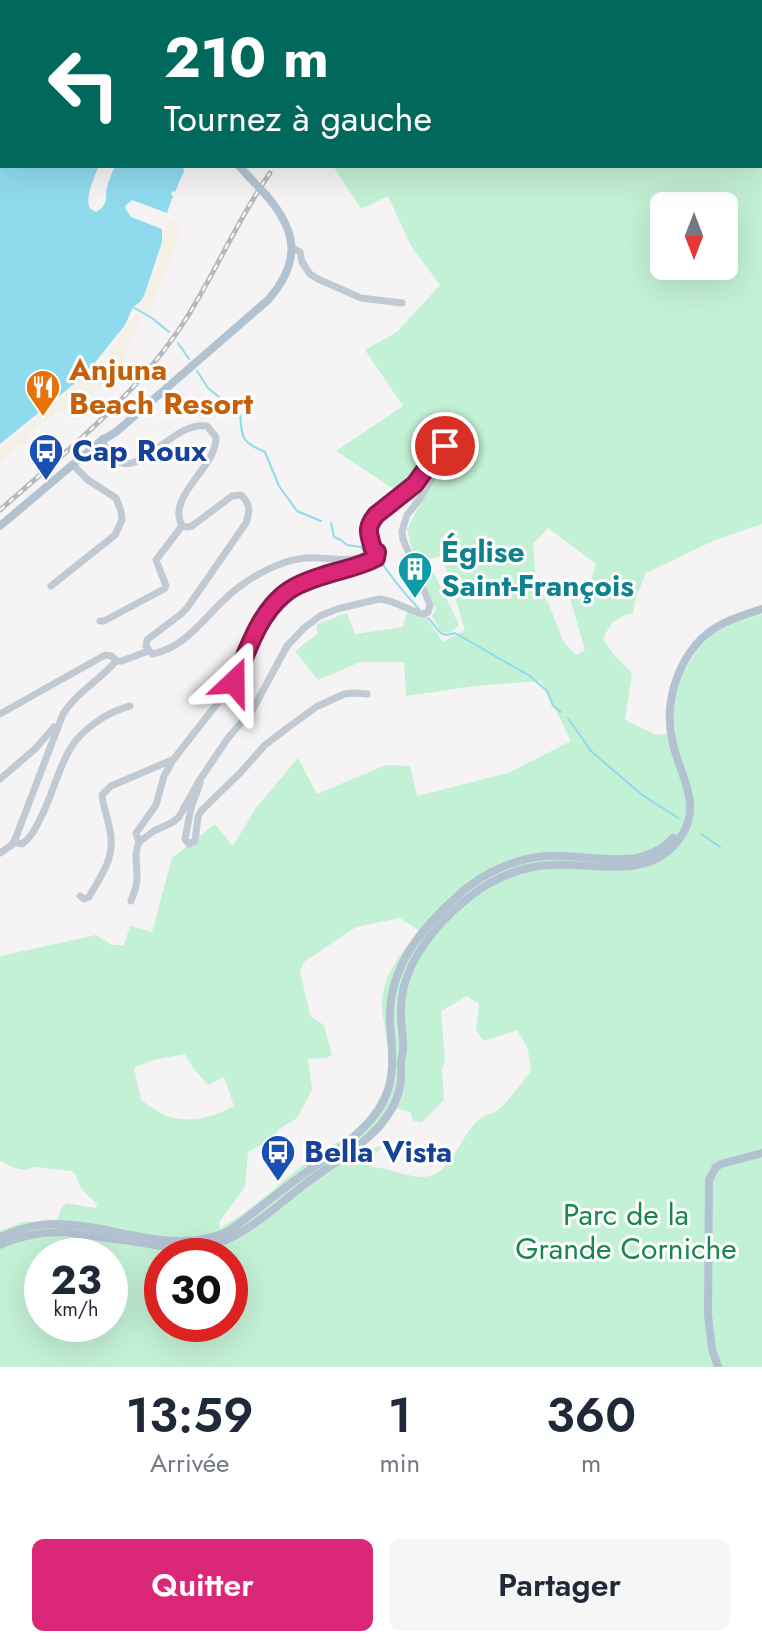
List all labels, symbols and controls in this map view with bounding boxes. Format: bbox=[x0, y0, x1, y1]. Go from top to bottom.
text: 210 m bbox=[164, 17, 329, 98]
icon: left bbox=[32, 32, 136, 136]
text: Tournez à gauche bbox=[164, 92, 432, 144]
north arrow bbox=[650, 192, 738, 280]
map controls bbox=[650, 192, 738, 280]
place label: Anjuna Beach Resort bbox=[68, 348, 253, 425]
restaurant icon: Anjuna Beach Resort bbox=[24, 368, 62, 418]
pin bbox=[411, 412, 479, 480]
icon: arrive bbox=[423, 424, 467, 468]
place label: Cap Roux bbox=[72, 429, 207, 472]
bus stop icon: Cap Roux bbox=[27, 432, 65, 482]
place label: Église Saint-François bbox=[441, 530, 634, 607]
building icon: Église Saint-François bbox=[396, 550, 434, 600]
position arrow bbox=[192, 640, 276, 724]
place label: Bella Vista bbox=[304, 1130, 452, 1173]
bus stop icon: Bella Vista bbox=[259, 1133, 297, 1183]
park label: Parc de la Grande Corniche bbox=[515, 1193, 737, 1270]
speed limit sign: 30 bbox=[144, 1238, 248, 1342]
text: 23 bbox=[50, 1251, 102, 1309]
text: km/h bbox=[53, 1295, 99, 1324]
text: 13:59 bbox=[126, 1381, 254, 1450]
text: 1 bbox=[388, 1381, 412, 1450]
text: 360 bbox=[546, 1381, 636, 1450]
text: Arrivée bbox=[150, 1444, 230, 1482]
text: min bbox=[379, 1444, 420, 1482]
text: m bbox=[581, 1444, 601, 1482]
button: Quitter bbox=[32, 1539, 373, 1631]
button: Partager bbox=[389, 1539, 730, 1631]

